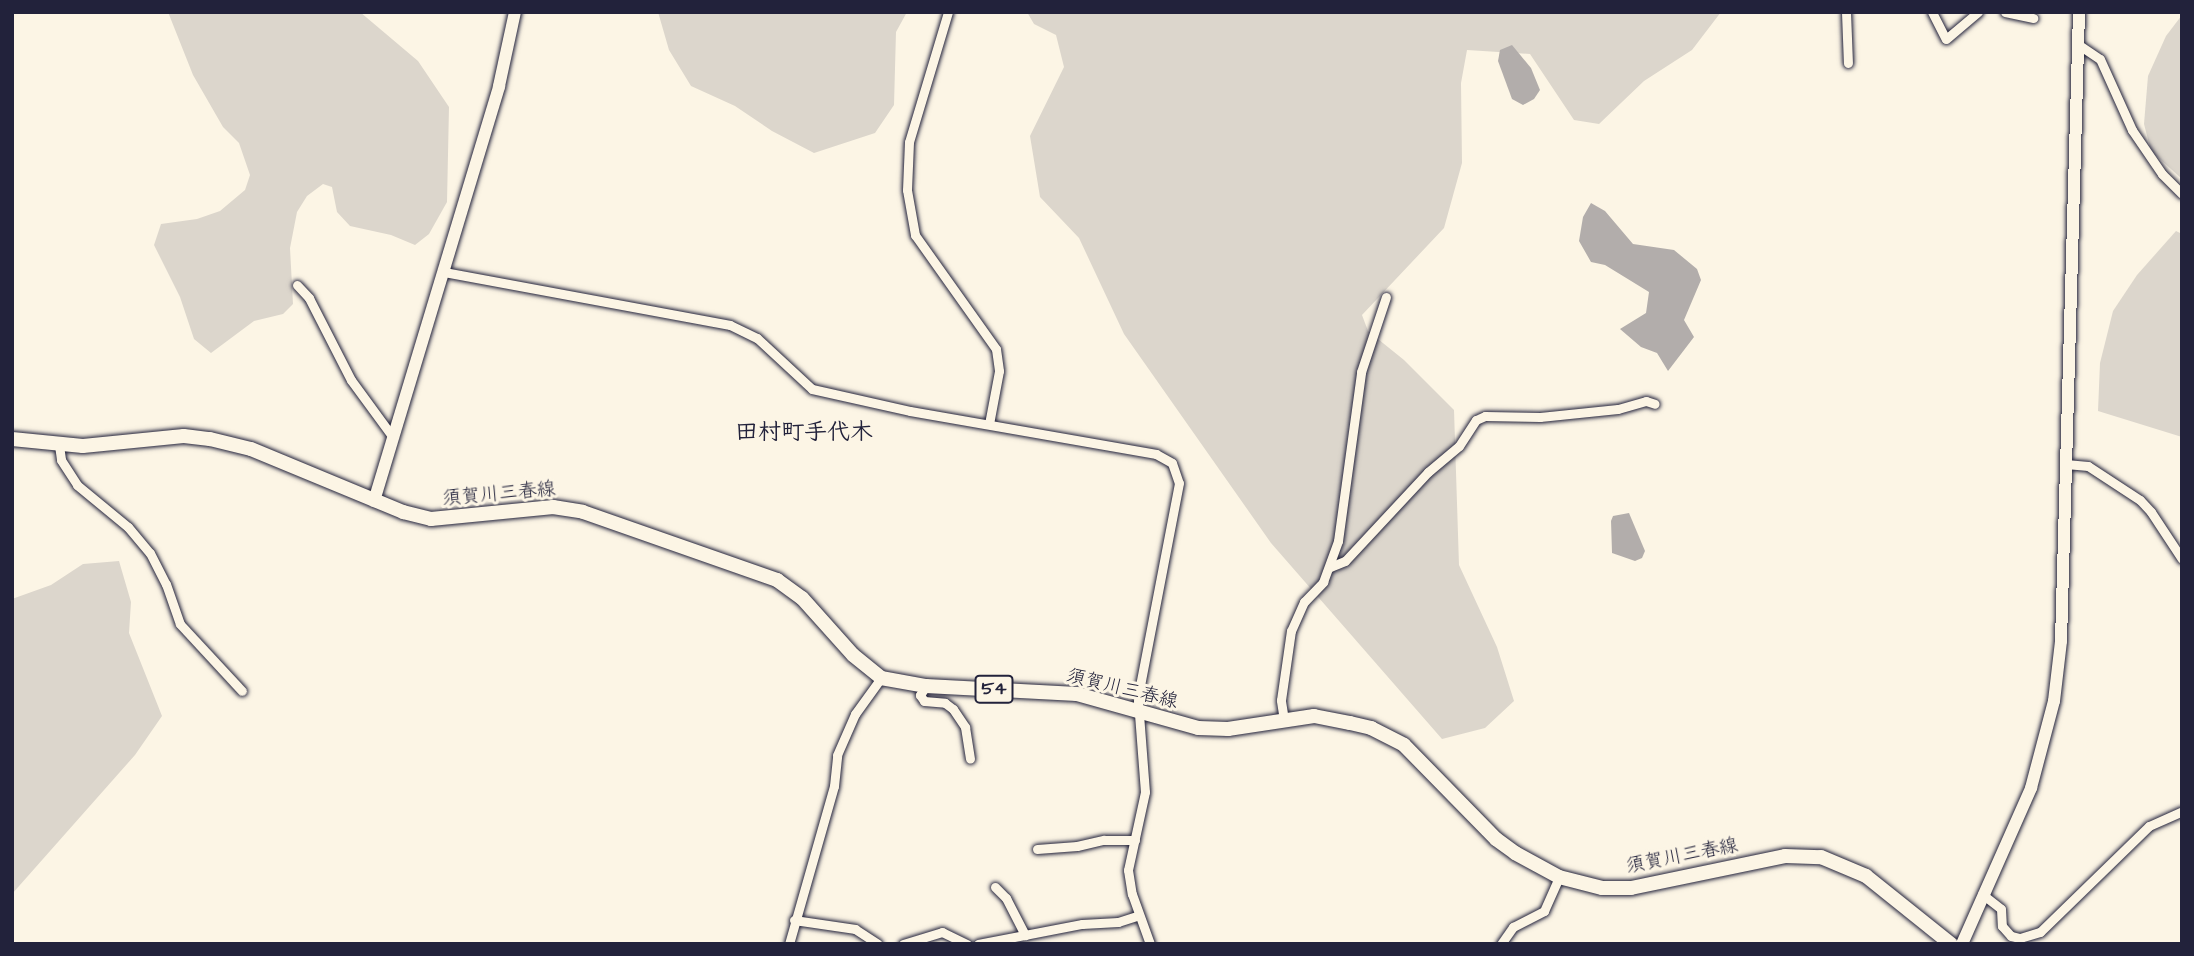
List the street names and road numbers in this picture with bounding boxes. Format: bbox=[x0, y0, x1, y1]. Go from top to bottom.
street label: 須賀川三春線 bbox=[441, 478, 557, 510]
street label: 須賀川三春線 bbox=[1064, 664, 1180, 714]
road number: 54 bbox=[973, 674, 1015, 704]
street label: 須賀川三春線 bbox=[1624, 834, 1740, 878]

